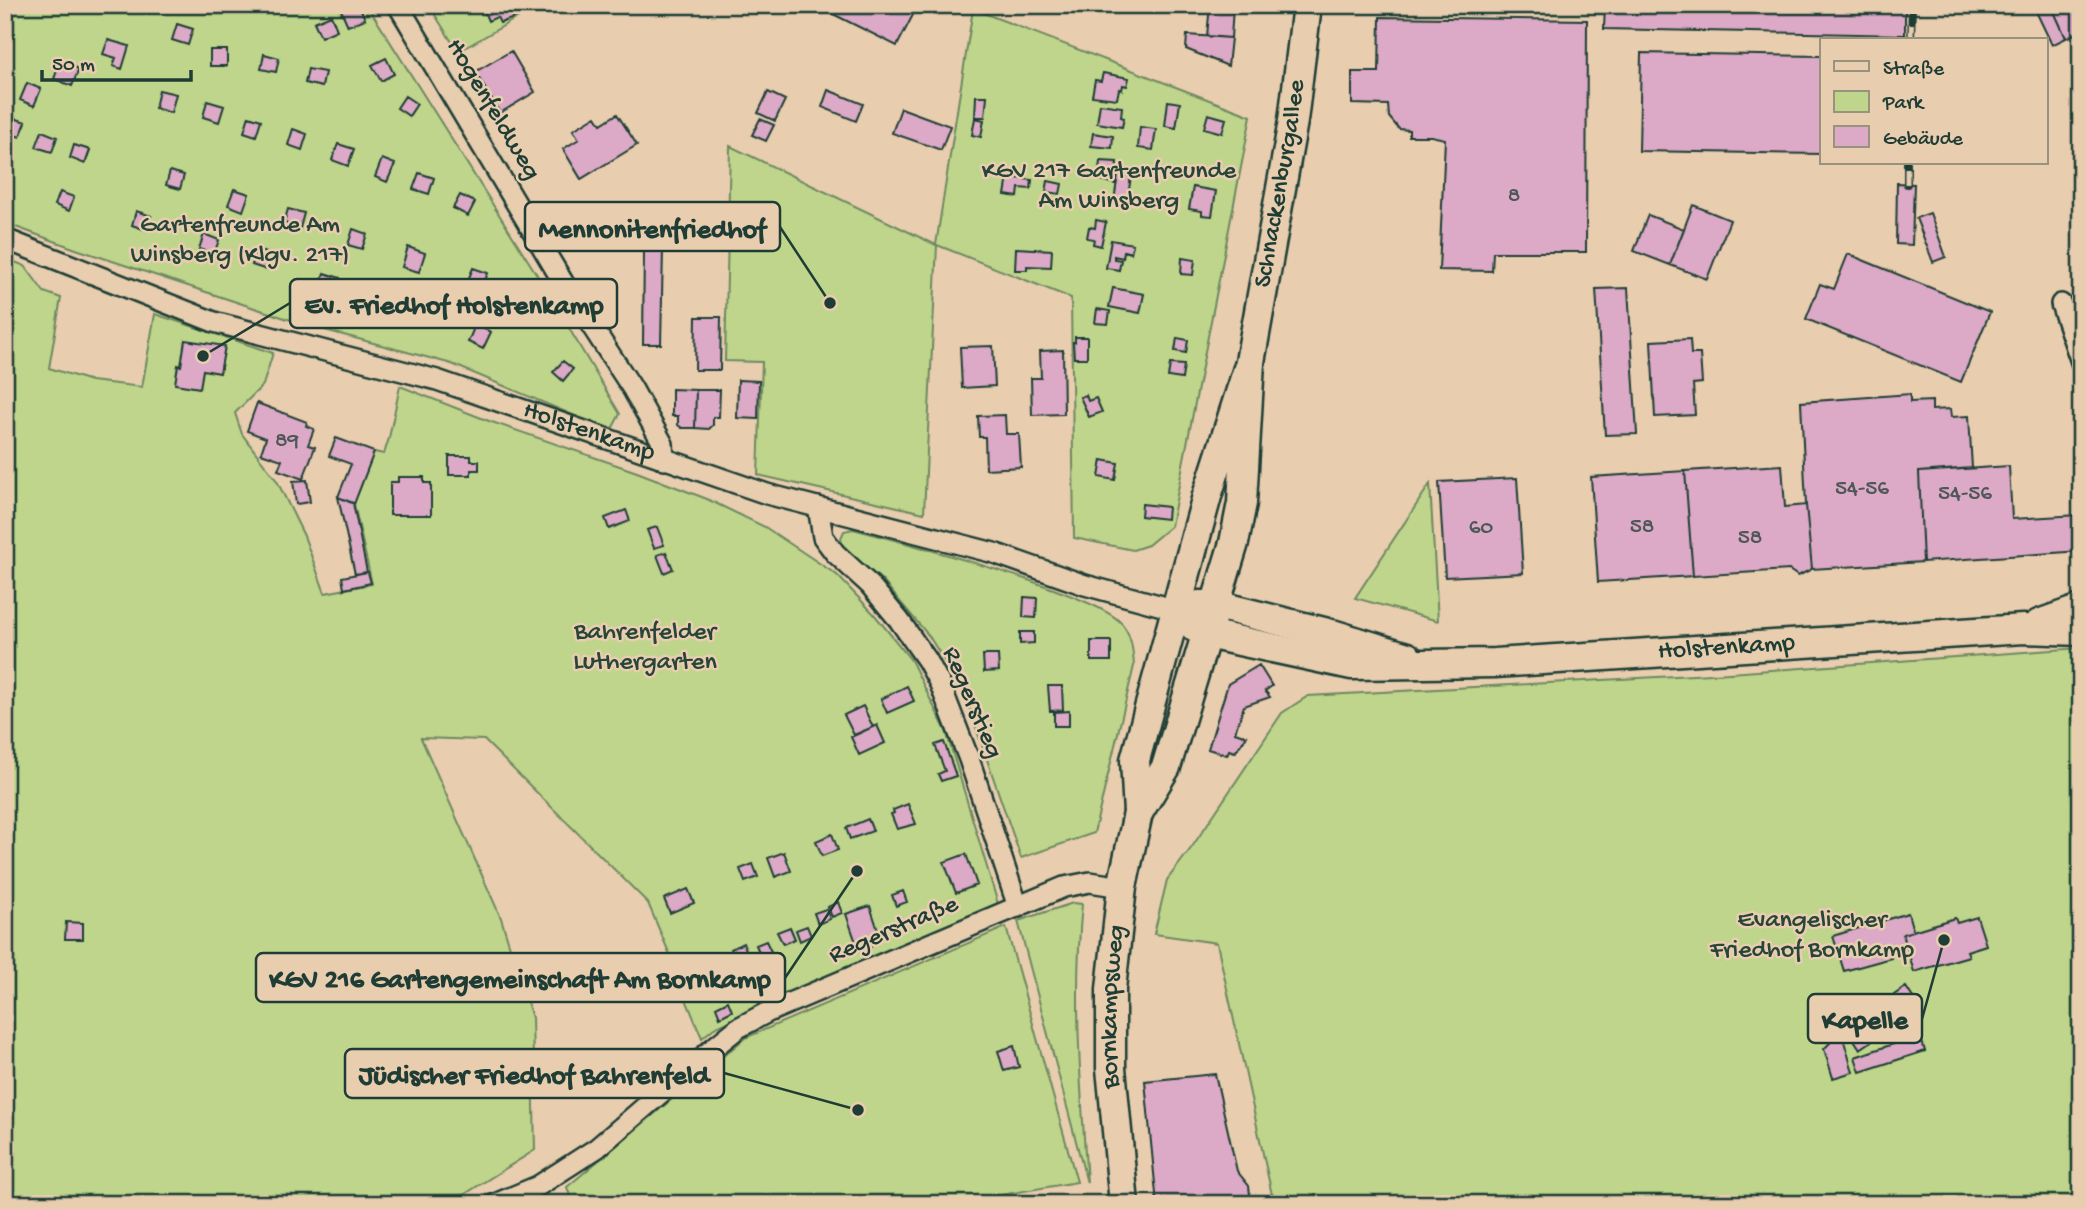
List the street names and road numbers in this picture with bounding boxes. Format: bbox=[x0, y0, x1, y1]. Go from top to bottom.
street label: Hogenfeldweg bbox=[438, 34, 546, 186]
street label: Schnackenburgallee bbox=[1248, 77, 1313, 290]
street label: Holstenkamp bbox=[519, 395, 659, 470]
street label: Holstenkamp bbox=[1657, 628, 1796, 668]
street label: Regerstieg bbox=[934, 642, 1008, 764]
street label: Regerstraße bbox=[825, 890, 964, 972]
street label: Bornkampsweg bbox=[1095, 924, 1133, 1091]

